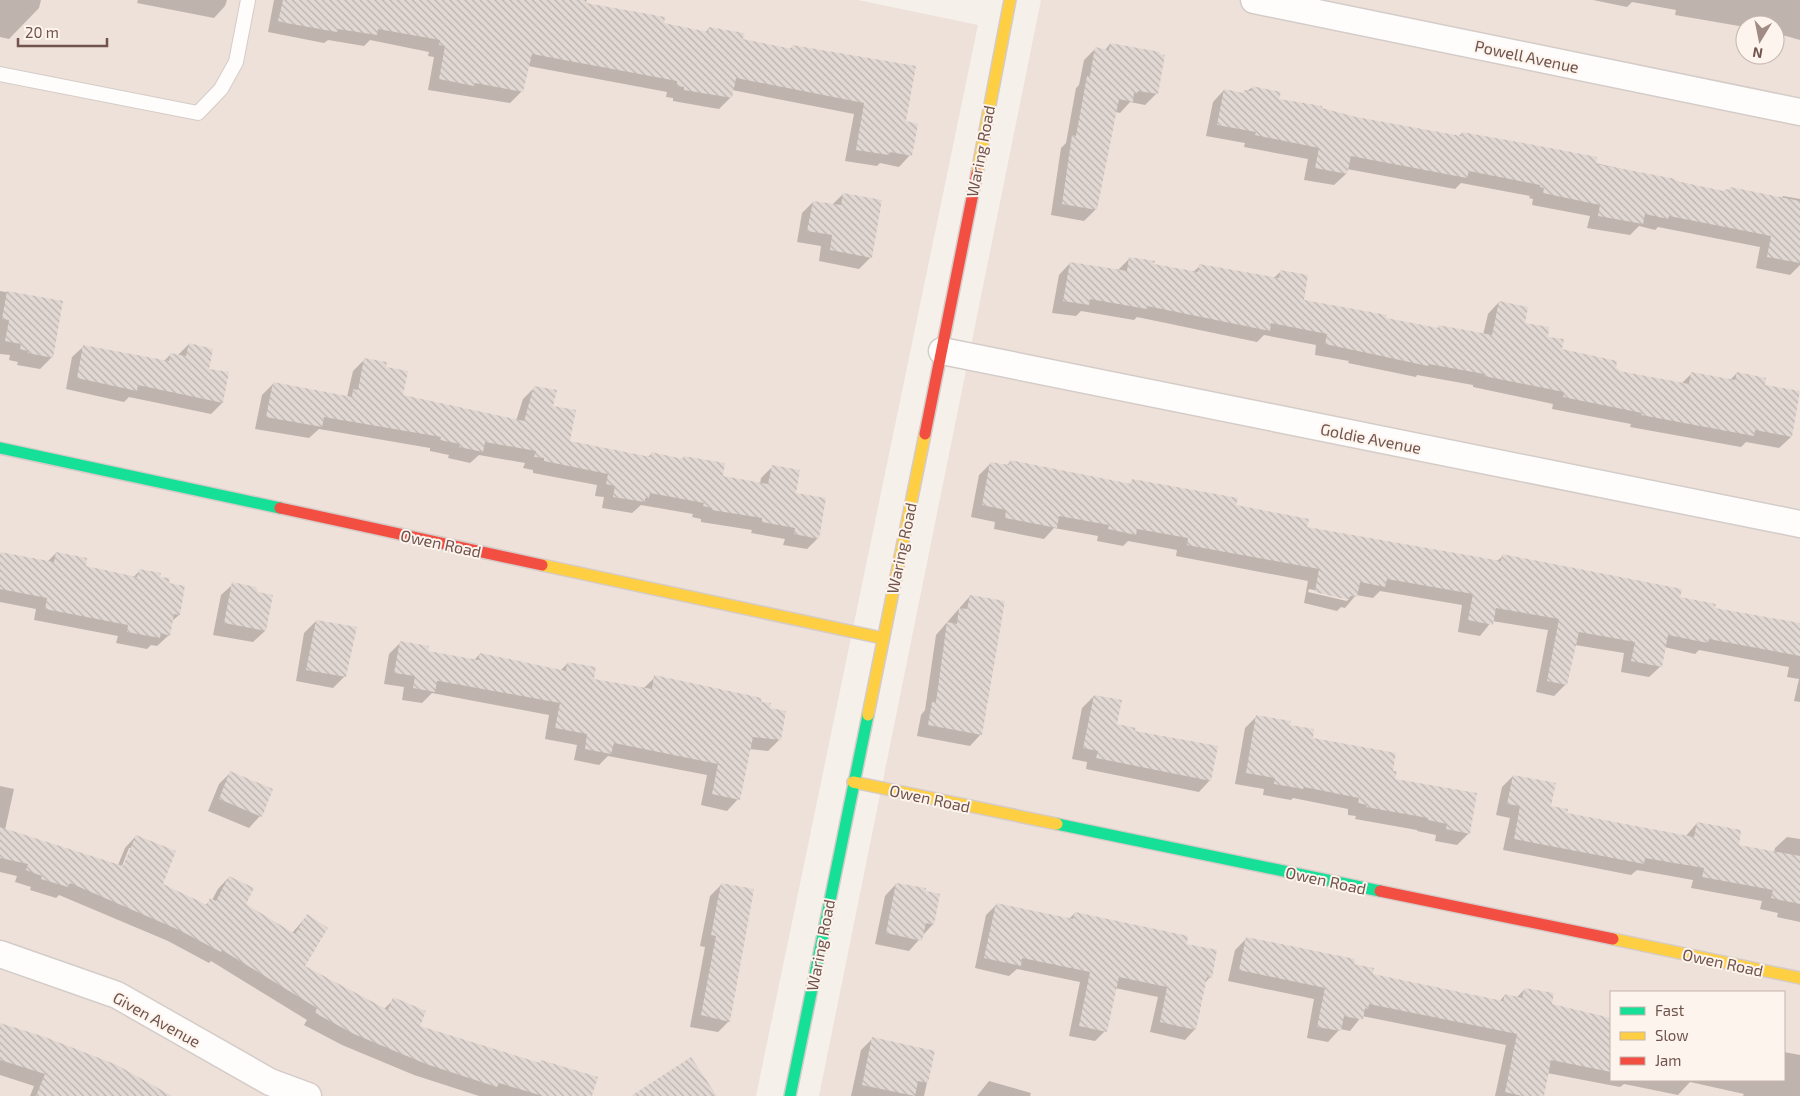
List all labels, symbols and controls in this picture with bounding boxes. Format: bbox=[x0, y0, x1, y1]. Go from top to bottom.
scale bar bbox=[18, 15, 106, 47]
north arrow bbox=[1735, 15, 1785, 65]
text: 20 m bbox=[25, 23, 59, 41]
street label: Powell Avenue bbox=[1473, 36, 1581, 76]
text: N bbox=[1751, 44, 1764, 63]
street label: Waring Road bbox=[962, 104, 998, 198]
street label: Goldie Avenue bbox=[1319, 419, 1423, 457]
street label: Waring Road bbox=[882, 501, 920, 595]
street label: Owen Road bbox=[399, 525, 483, 561]
street label: Owen Road bbox=[888, 780, 972, 816]
street label: Owen Road bbox=[1284, 862, 1368, 898]
street label: Waring Road bbox=[802, 898, 838, 992]
street label: Owen Road bbox=[1681, 944, 1765, 980]
street label: Given Avenue bbox=[110, 987, 204, 1051]
legend bbox=[1610, 991, 1785, 1081]
text: Fast bbox=[1655, 1001, 1685, 1019]
text: Slow bbox=[1655, 1026, 1689, 1044]
text: Jam bbox=[1655, 1051, 1681, 1069]

